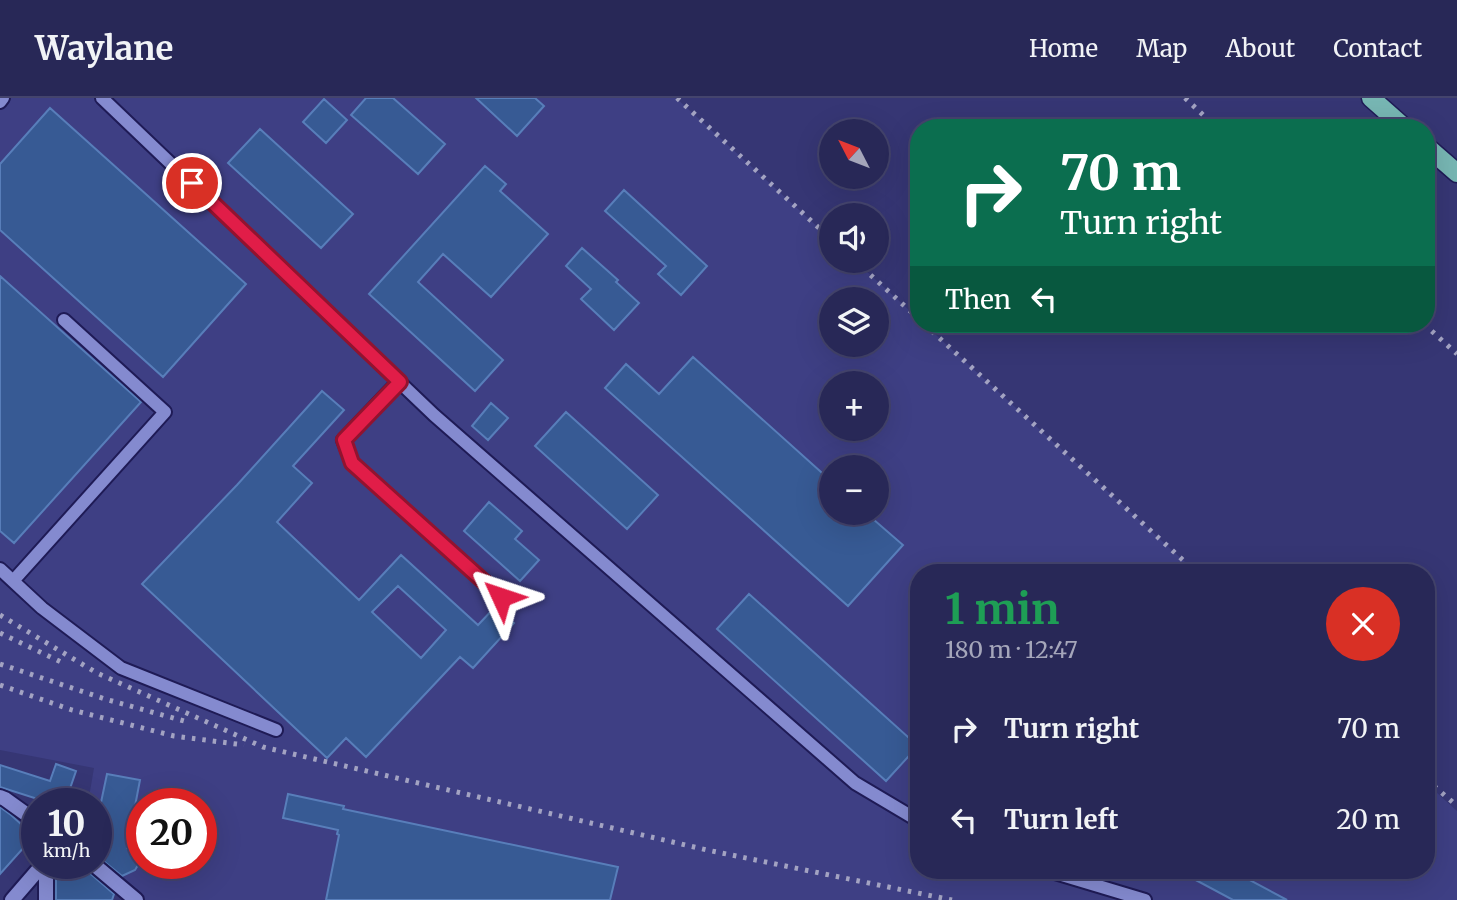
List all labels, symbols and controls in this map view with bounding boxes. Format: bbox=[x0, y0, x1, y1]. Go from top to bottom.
text: Waylane bbox=[35, 28, 173, 69]
text: Home bbox=[1029, 33, 1098, 64]
text: Map bbox=[1136, 33, 1187, 64]
text: About bbox=[1225, 33, 1295, 64]
text: Contact bbox=[1333, 33, 1422, 64]
north arrow bbox=[819, 119, 889, 189]
map controls bbox=[819, 119, 889, 525]
text: 70 m bbox=[1060, 142, 1181, 203]
icon: right bbox=[945, 147, 1036, 238]
pin bbox=[162, 153, 222, 213]
icon: arrive bbox=[173, 164, 211, 202]
button: sound bbox=[819, 203, 889, 273]
text: Turn right bbox=[1060, 203, 1222, 243]
icon: left bbox=[1025, 280, 1063, 318]
text: Then bbox=[945, 283, 1011, 316]
button: layers bbox=[819, 287, 889, 357]
button: + bbox=[819, 371, 889, 441]
button: − bbox=[819, 455, 889, 525]
position arrow bbox=[464, 560, 538, 634]
text: 1 min bbox=[945, 583, 1059, 635]
button: close bbox=[1326, 587, 1400, 661]
text: 180 m · 12:47 bbox=[945, 635, 1078, 664]
icon: right bbox=[945, 710, 983, 748]
text: Turn right bbox=[1004, 712, 1139, 745]
text: 70 m bbox=[1337, 712, 1400, 745]
speed limit sign: 20 bbox=[126, 788, 217, 879]
icon: left bbox=[945, 801, 983, 839]
text: 10 bbox=[48, 802, 85, 846]
text: Turn left bbox=[1004, 803, 1118, 836]
text: 20 m bbox=[1336, 803, 1400, 836]
text: km/h bbox=[43, 839, 90, 862]

